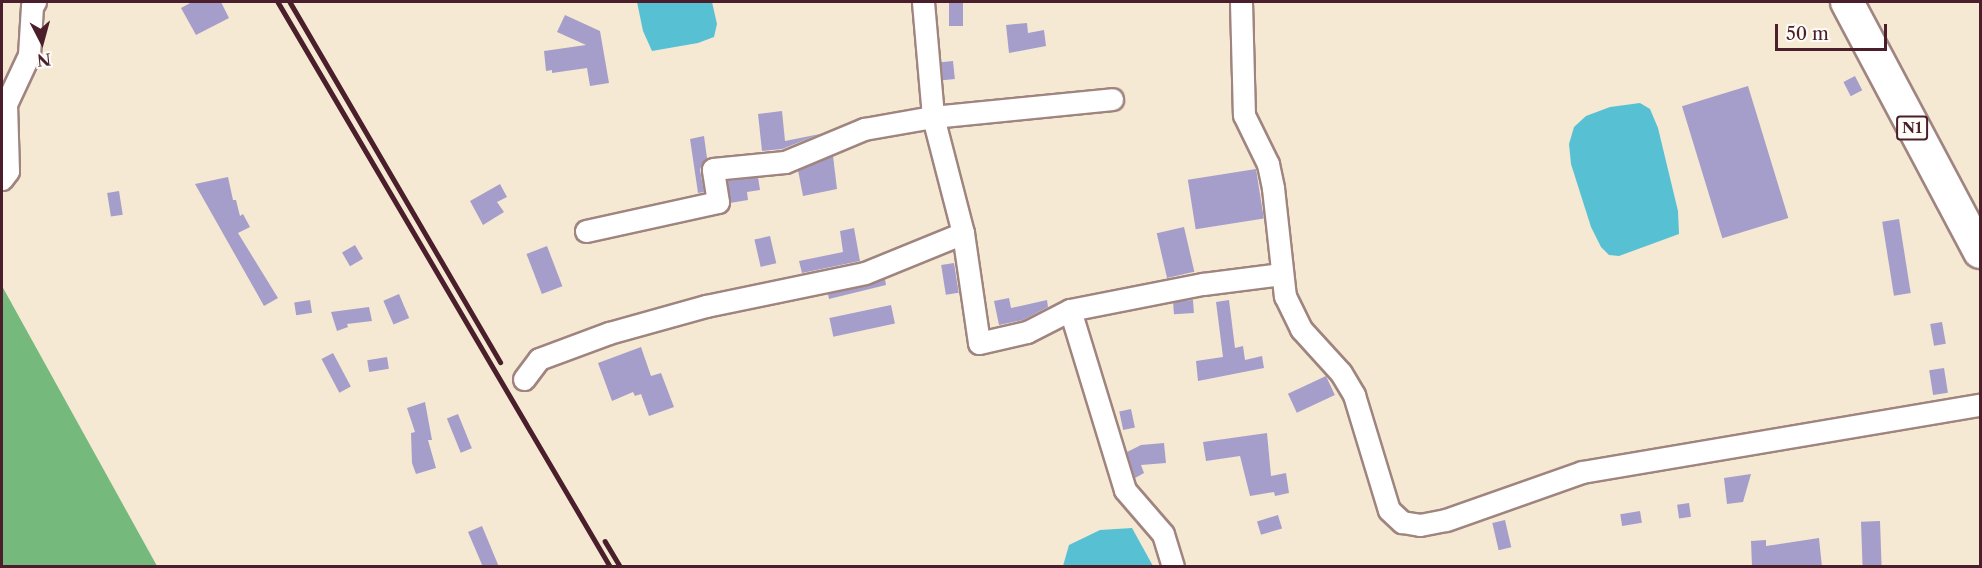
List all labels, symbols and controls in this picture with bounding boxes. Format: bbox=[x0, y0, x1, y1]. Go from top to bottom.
north arrow bbox=[12, 12, 72, 72]
scale bar bbox=[1778, 12, 1890, 50]
text: 50 m bbox=[1786, 23, 1829, 45]
text: N bbox=[36, 49, 52, 71]
road number: N1 bbox=[1896, 116, 1928, 140]

